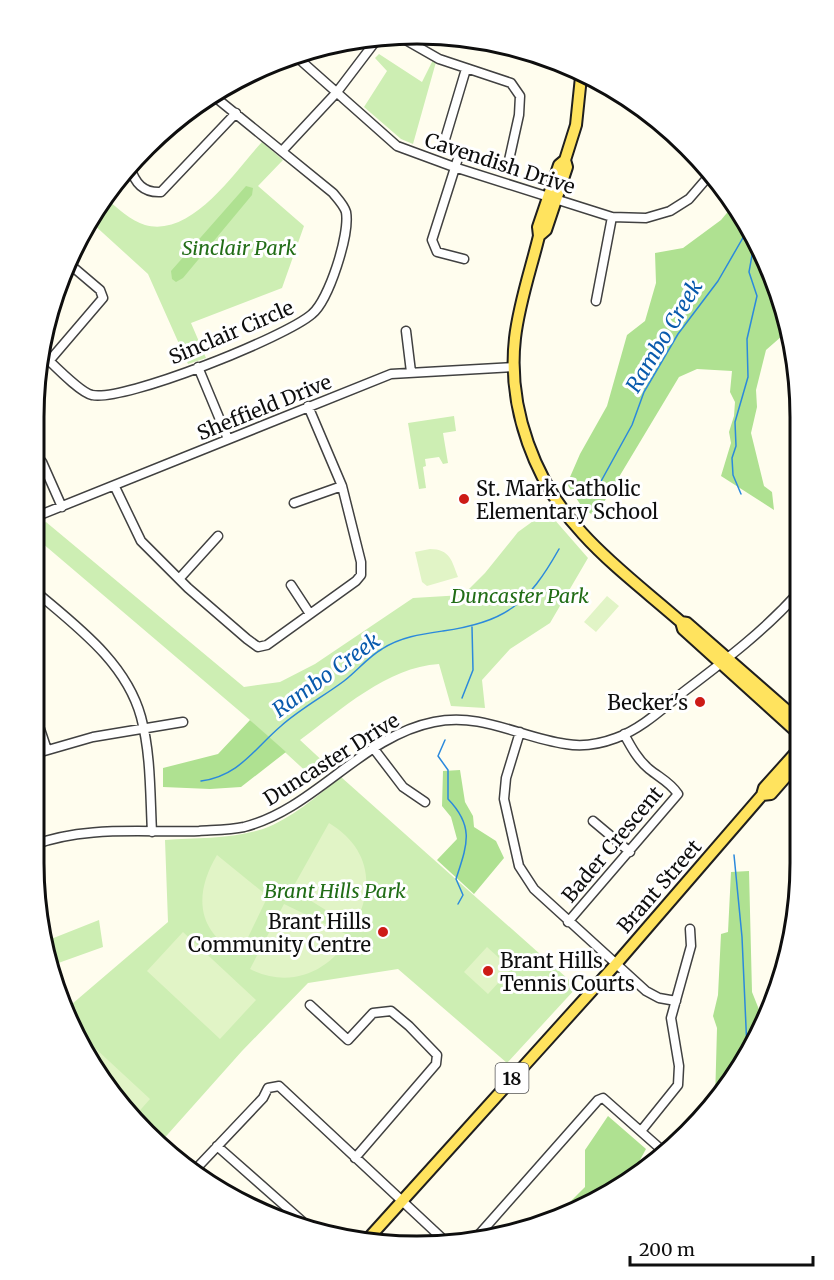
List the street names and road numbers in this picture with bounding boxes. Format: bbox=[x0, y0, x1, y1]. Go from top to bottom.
street label: Cavendish Drive bbox=[422, 127, 578, 199]
street label: Sinclair Circle bbox=[165, 295, 297, 369]
street label: Sheffield Drive bbox=[193, 369, 335, 445]
street label: Duncaster Drive bbox=[259, 707, 403, 811]
street label: Bader Crescent bbox=[556, 781, 668, 907]
street label: Brant Street bbox=[612, 834, 706, 938]
road number: 18 bbox=[496, 1063, 528, 1093]

